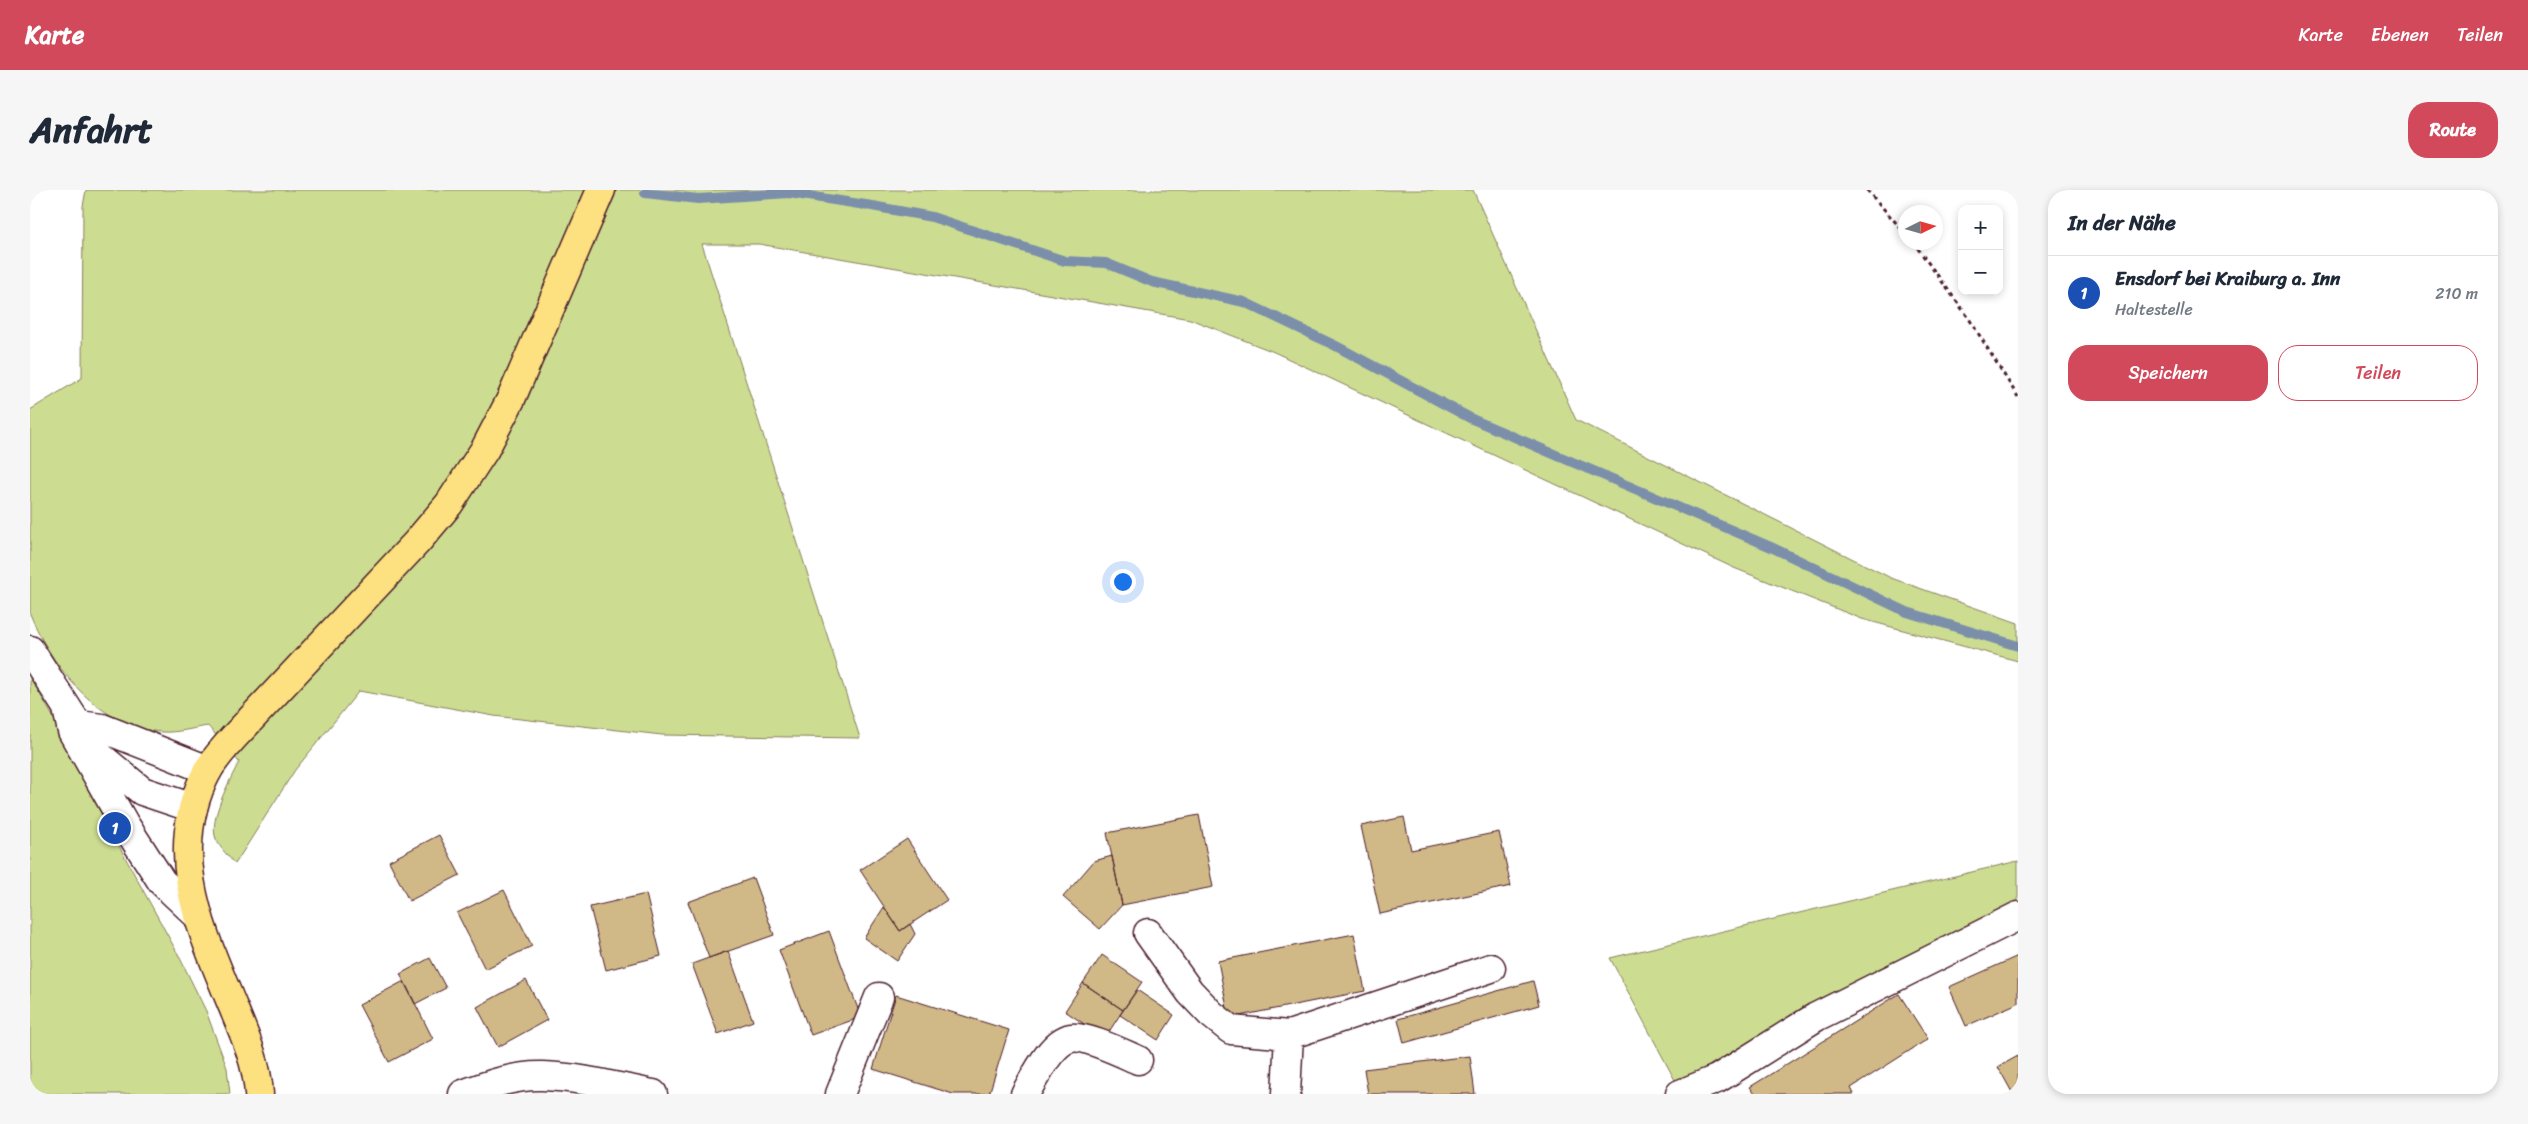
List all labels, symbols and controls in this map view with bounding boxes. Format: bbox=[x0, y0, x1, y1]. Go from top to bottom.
text: Karte bbox=[25, 14, 84, 56]
text: Karte bbox=[2299, 19, 2343, 51]
text: Ebenen bbox=[2371, 19, 2429, 51]
text: Teilen bbox=[2457, 19, 2503, 51]
text: Anfahrt bbox=[30, 99, 153, 161]
button: Route bbox=[2408, 102, 2498, 158]
text: In der Nähe bbox=[2068, 204, 2176, 242]
north arrow bbox=[1898, 205, 1943, 250]
map controls bbox=[1958, 205, 2003, 295]
button: + bbox=[1958, 205, 2003, 250]
button: − bbox=[1958, 250, 2003, 295]
text: Ensdorf bei Kraiburg a. Inn bbox=[2115, 262, 2340, 295]
text: 1 bbox=[2081, 279, 2087, 308]
text: 210 m bbox=[2435, 279, 2478, 308]
text: Haltestelle bbox=[2115, 295, 2193, 324]
button: Speichern bbox=[2068, 345, 2268, 401]
button: Teilen bbox=[2278, 345, 2478, 401]
your location bbox=[1110, 569, 1136, 595]
pin: 1 bbox=[99, 809, 131, 847]

